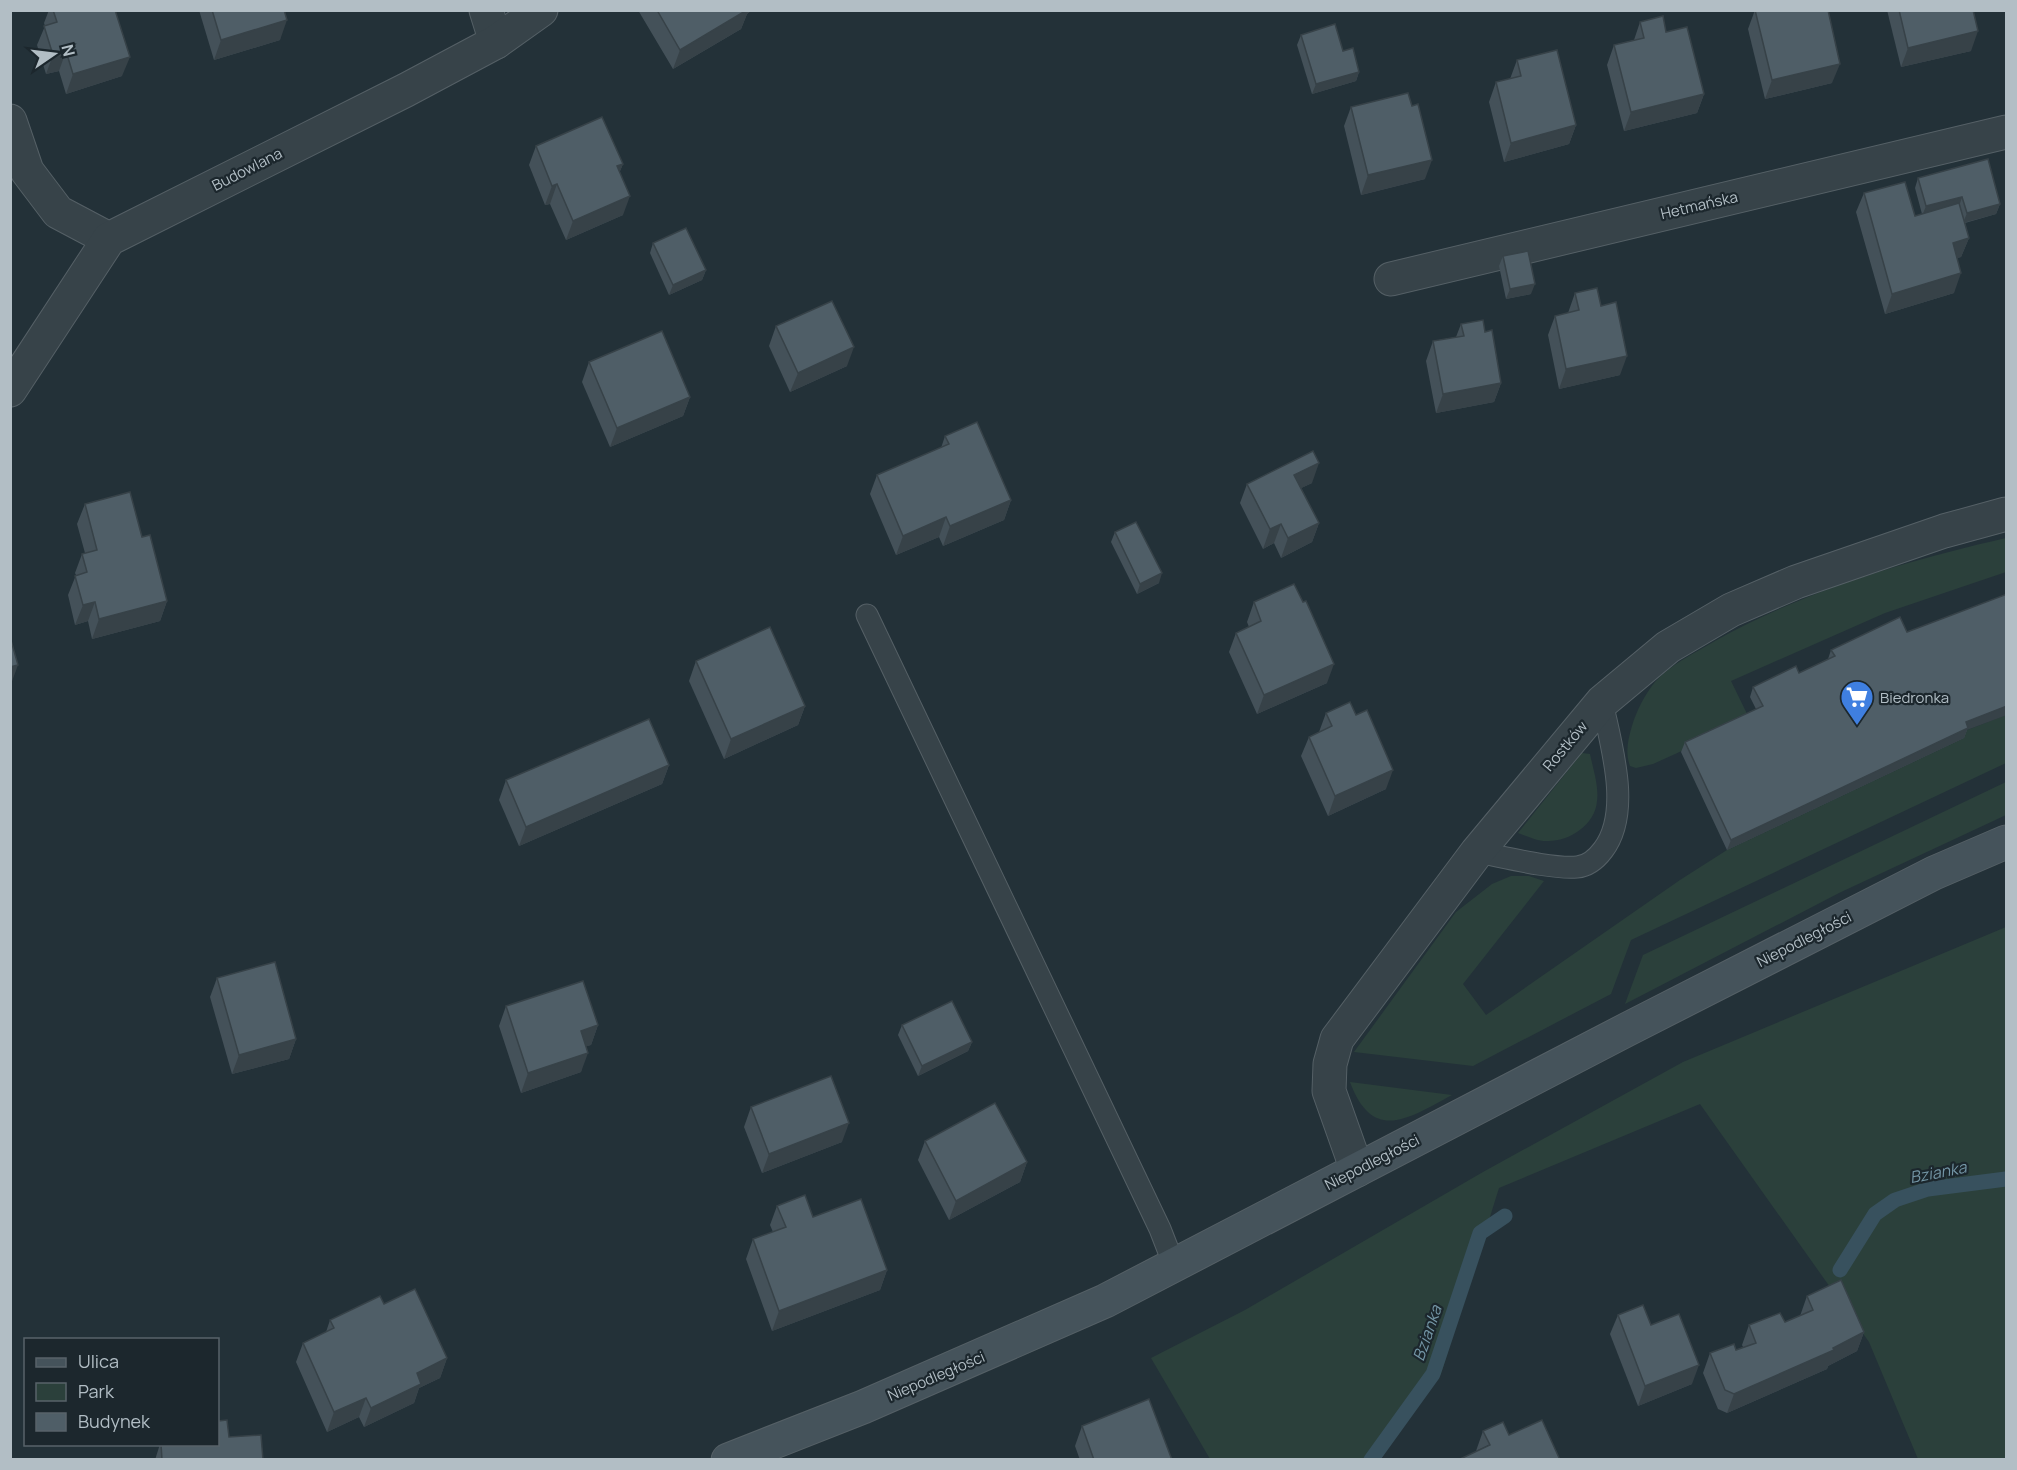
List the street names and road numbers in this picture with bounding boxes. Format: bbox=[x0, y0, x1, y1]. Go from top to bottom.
street label: Budowlana bbox=[208, 142, 286, 196]
street label: Hetmańska bbox=[1658, 186, 1740, 224]
street label: Rostków bbox=[1538, 716, 1592, 776]
street label: Niepodległości bbox=[1753, 906, 1855, 972]
street label: Niepodległości bbox=[1321, 1129, 1423, 1195]
street label: Niepodległości bbox=[884, 1346, 988, 1406]

